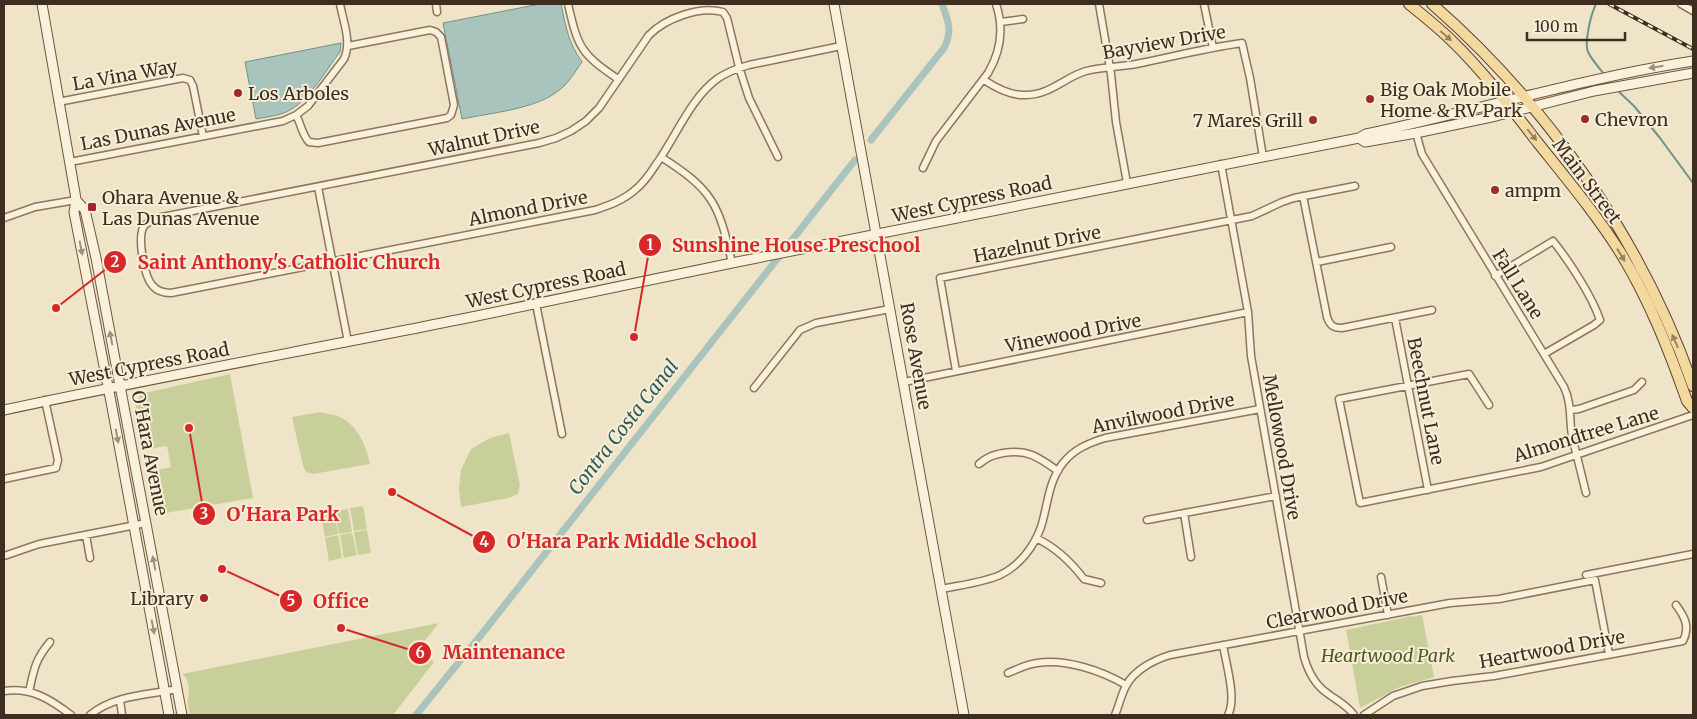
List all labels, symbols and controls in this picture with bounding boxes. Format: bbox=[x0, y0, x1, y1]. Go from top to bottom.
scale bar bbox=[1527, 10, 1624, 42]
text: 100 m bbox=[1534, 17, 1578, 36]
street label: Bayview Drive bbox=[1101, 20, 1227, 64]
one-way arrow bbox=[1440, 30, 1452, 41]
street label: La Vina Way bbox=[71, 54, 180, 96]
one-way arrow bbox=[1648, 63, 1664, 71]
place label: Big Oak Mobile Home & RV Park bbox=[1380, 78, 1523, 122]
place label: Los Arboles bbox=[248, 82, 349, 105]
marker: Los Arboles bbox=[232, 87, 244, 99]
marker: Big Oak Mobile Home & RV Park bbox=[1364, 93, 1376, 105]
street label: Las Dunas Avenue bbox=[79, 103, 237, 155]
place label: Chevron bbox=[1595, 108, 1669, 131]
place label: 7 Mares Grill bbox=[1193, 109, 1303, 132]
marker: Chevron bbox=[1579, 113, 1591, 125]
marker: 7 Mares Grill bbox=[1307, 114, 1319, 126]
street label: Walnut Drive bbox=[425, 115, 542, 161]
one-way arrow bbox=[1527, 129, 1538, 142]
street label: Main Street bbox=[1547, 134, 1627, 228]
street label: West Cypress Road bbox=[889, 171, 1054, 227]
place label: ampm bbox=[1505, 179, 1561, 202]
marker: ampm bbox=[1489, 184, 1501, 196]
street label: Almond Drive bbox=[466, 185, 589, 231]
place label: Ohara Avenue & Las Dunas Avenue bbox=[102, 186, 259, 230]
marker: Ohara Avenue & Las Dunas Avenue bbox=[86, 201, 98, 213]
street label: Hazelnut Drive bbox=[971, 220, 1103, 268]
callout: Sunshine House Preschool bbox=[637, 228, 931, 262]
text: Sunshine House Preschool bbox=[672, 233, 920, 257]
text: 1 bbox=[647, 235, 654, 254]
one-way arrow bbox=[77, 240, 85, 256]
callout: Saint Anthony's Catholic Church bbox=[103, 245, 451, 279]
street label: Fall Lane bbox=[1488, 245, 1548, 323]
one-way arrow bbox=[1616, 248, 1625, 261]
text: Saint Anthony's Catholic Church bbox=[138, 250, 441, 274]
text: 2 bbox=[111, 252, 120, 271]
street label: West Cypress Road bbox=[463, 257, 628, 313]
street label: Rose Avenue bbox=[895, 301, 937, 411]
street label: Vinewood Drive bbox=[1002, 309, 1143, 358]
one-way arrow bbox=[107, 330, 115, 345]
one-way arrow bbox=[1671, 334, 1679, 348]
street label: Beechnut Lane bbox=[1402, 335, 1450, 467]
street label: West Cypress Road bbox=[66, 337, 231, 391]
water label: Contra Costa Canal bbox=[563, 354, 683, 500]
street label: Mellowood Drive bbox=[1258, 372, 1306, 522]
street label: O'Hara Avenue bbox=[127, 388, 173, 518]
street label: Anvilwood Drive bbox=[1089, 388, 1236, 438]
street label: Almondtree Lane bbox=[1510, 401, 1661, 467]
one-way arrow bbox=[114, 428, 122, 444]
callout: O'Hara Park bbox=[192, 497, 350, 531]
text: O'Hara Park bbox=[227, 502, 340, 526]
text: 3 bbox=[200, 504, 208, 523]
callout: O'Hara Park Middle School bbox=[472, 525, 767, 559]
text: O'Hara Park Middle School bbox=[507, 529, 757, 553]
text: 4 bbox=[479, 532, 489, 551]
one-way arrow bbox=[149, 554, 157, 570]
callout: Office bbox=[278, 584, 379, 618]
street label: Clearwood Drive bbox=[1264, 584, 1410, 634]
place label: Library bbox=[130, 587, 195, 610]
text: Office bbox=[313, 589, 369, 613]
text: 5 bbox=[287, 591, 295, 610]
marker: Library bbox=[198, 592, 210, 604]
one-way arrow bbox=[149, 620, 157, 636]
street label: Heartwood Drive bbox=[1477, 625, 1627, 673]
callout: Maintenance bbox=[407, 636, 575, 670]
text: Maintenance bbox=[443, 640, 565, 664]
text: 6 bbox=[415, 643, 425, 662]
park label: Heartwood Park bbox=[1320, 644, 1455, 667]

